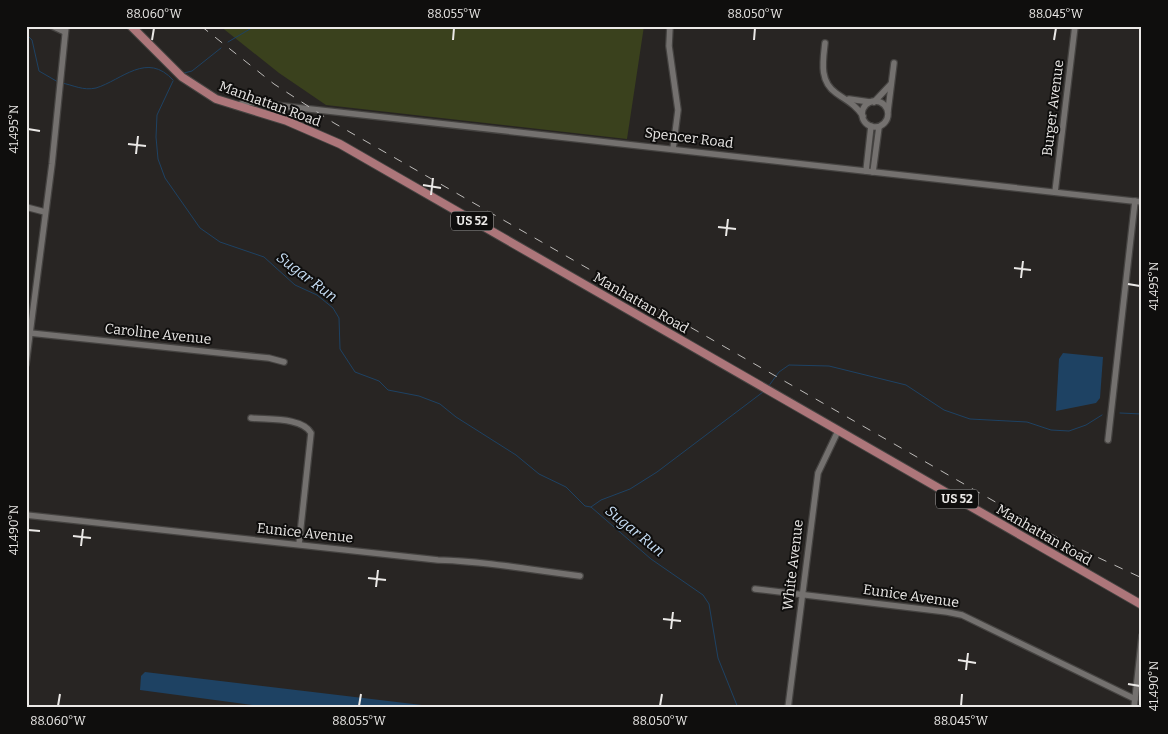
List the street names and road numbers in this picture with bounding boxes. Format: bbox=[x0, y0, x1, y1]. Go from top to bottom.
street label: Burger Avenue bbox=[1039, 59, 1067, 157]
street label: Manhattan Road bbox=[217, 78, 323, 130]
street label: Spencer Road bbox=[644, 124, 734, 152]
road number: US 52 bbox=[451, 212, 493, 230]
street label: Manhattan Road bbox=[590, 269, 692, 337]
street label: Caroline Avenue bbox=[104, 320, 212, 348]
road number: US 52 bbox=[936, 489, 978, 508]
street label: Manhattan Road bbox=[993, 501, 1095, 569]
street label: White Avenue bbox=[779, 518, 807, 612]
street label: Eunice Avenue bbox=[256, 519, 354, 547]
street label: Eunice Avenue bbox=[862, 581, 960, 611]

